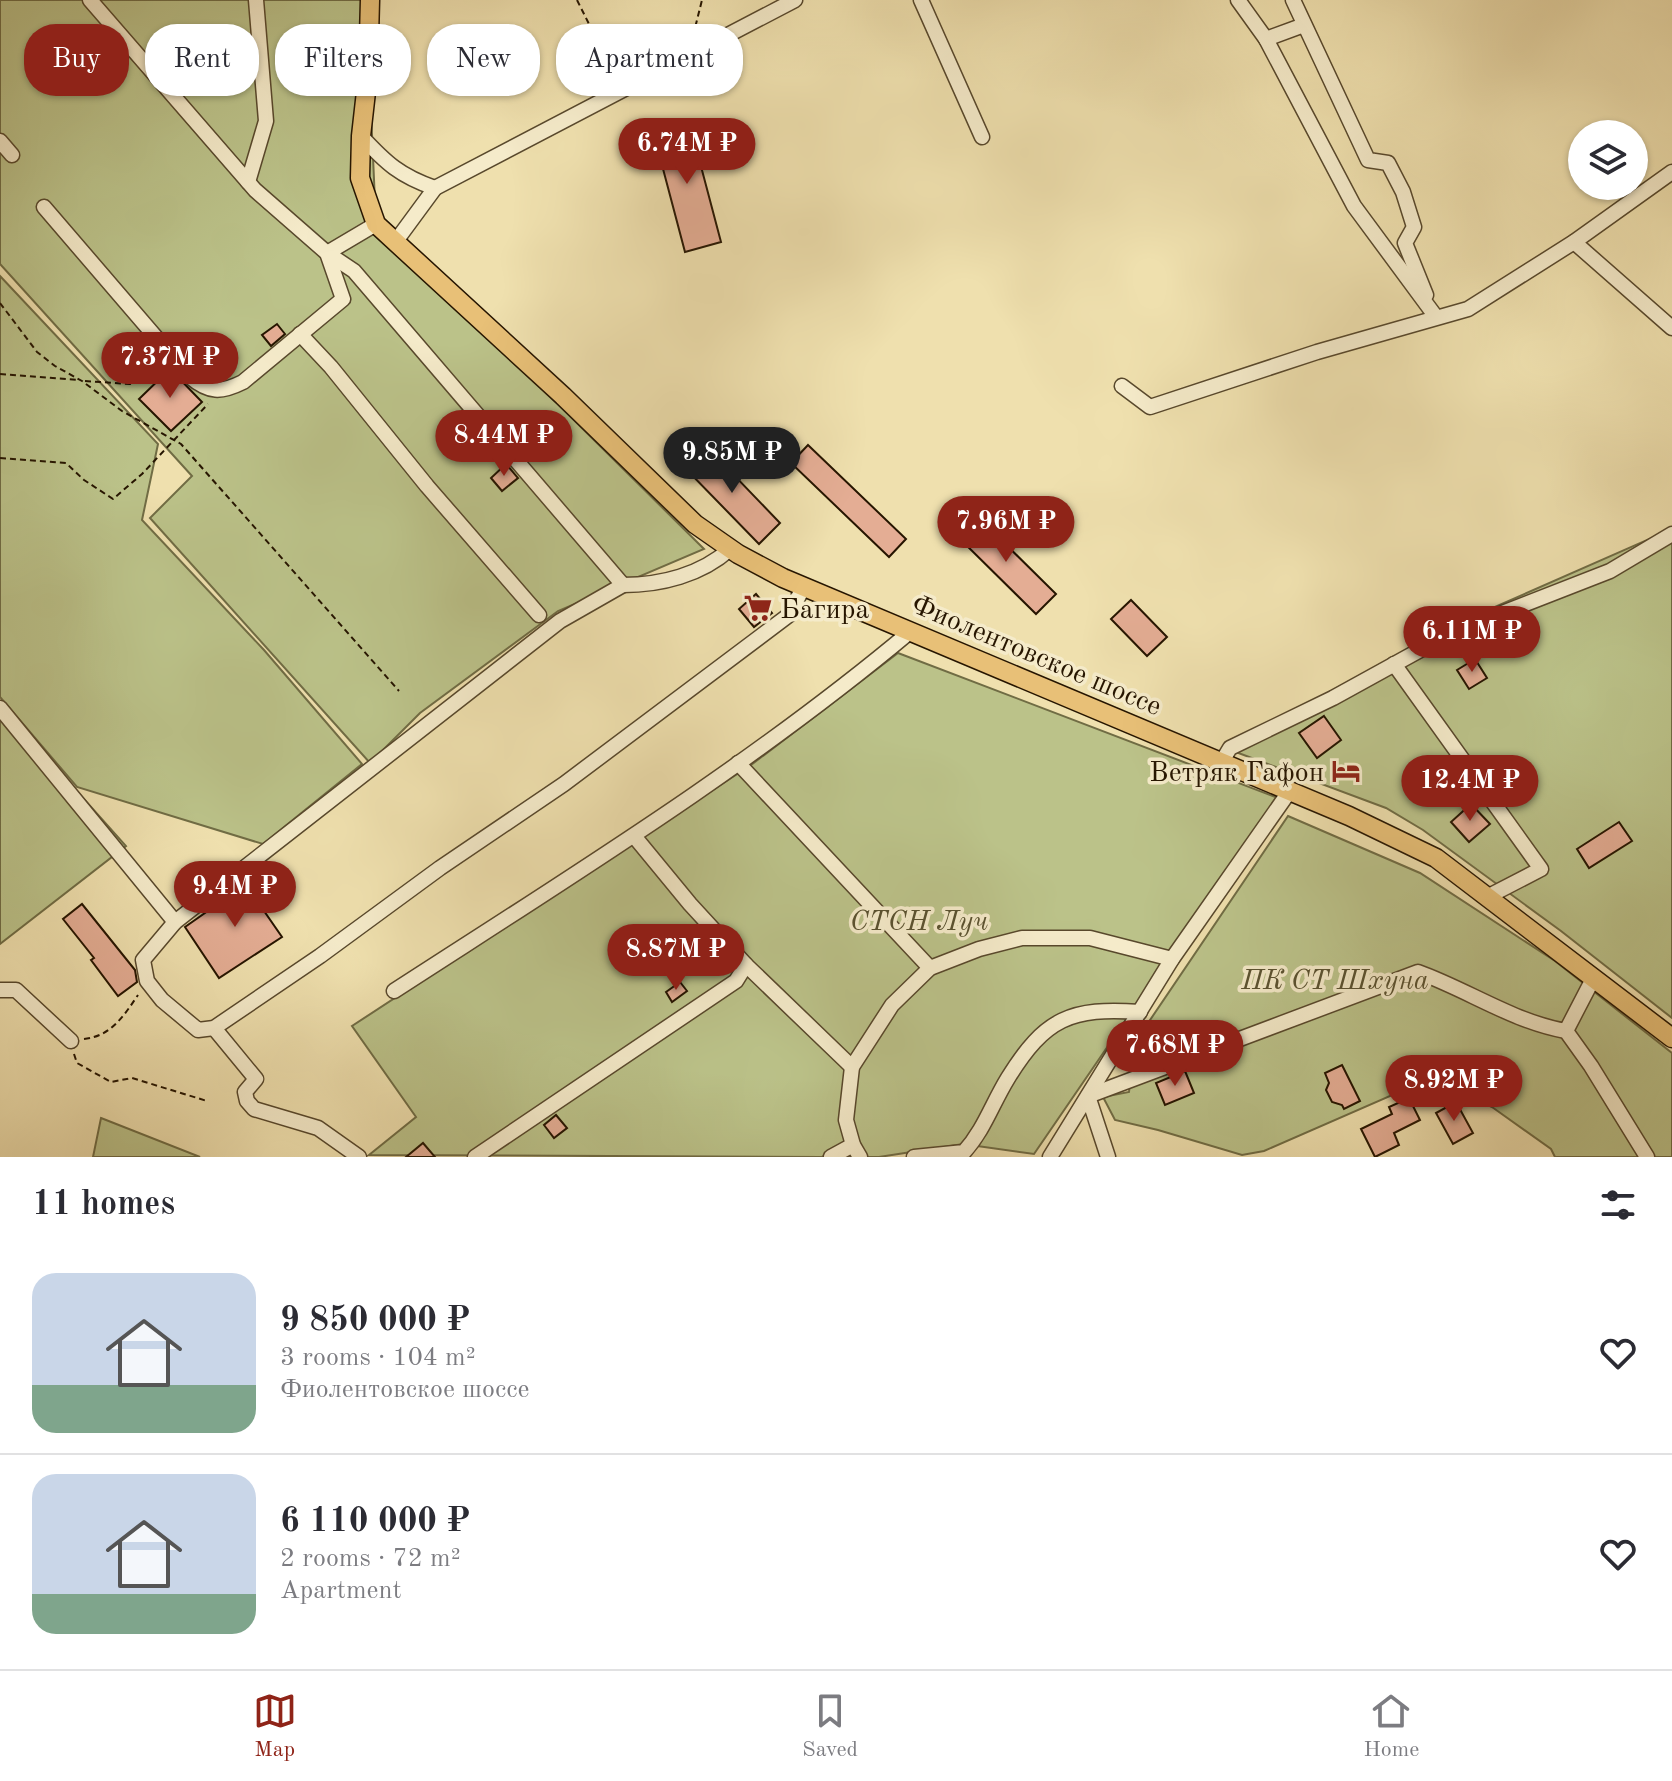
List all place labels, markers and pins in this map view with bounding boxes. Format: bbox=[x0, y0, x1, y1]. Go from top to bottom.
pin: 6.74M ₽ bbox=[613, 118, 761, 186]
pin: 7.37M ₽ bbox=[96, 332, 244, 400]
pin: 8.44M ₽ bbox=[430, 410, 578, 478]
pin: 9.85M ₽ bbox=[658, 427, 806, 495]
pin: 7.96M ₽ bbox=[932, 496, 1080, 564]
supermarket icon: Багира bbox=[743, 593, 773, 623]
place label: Багира bbox=[780, 597, 869, 625]
pin: 6.11M ₽ bbox=[1398, 606, 1546, 674]
pin: 12.4M ₽ bbox=[1396, 755, 1544, 823]
hotel icon: Ветряк Гафон bbox=[1331, 756, 1361, 786]
place label: Ветряк Гафон bbox=[1149, 760, 1324, 788]
pin: 9.4M ₽ bbox=[170, 861, 300, 929]
pin: 8.87M ₽ bbox=[602, 924, 750, 992]
pin: 7.68M ₽ bbox=[1101, 1020, 1249, 1088]
pin: 8.92M ₽ bbox=[1380, 1055, 1528, 1123]

